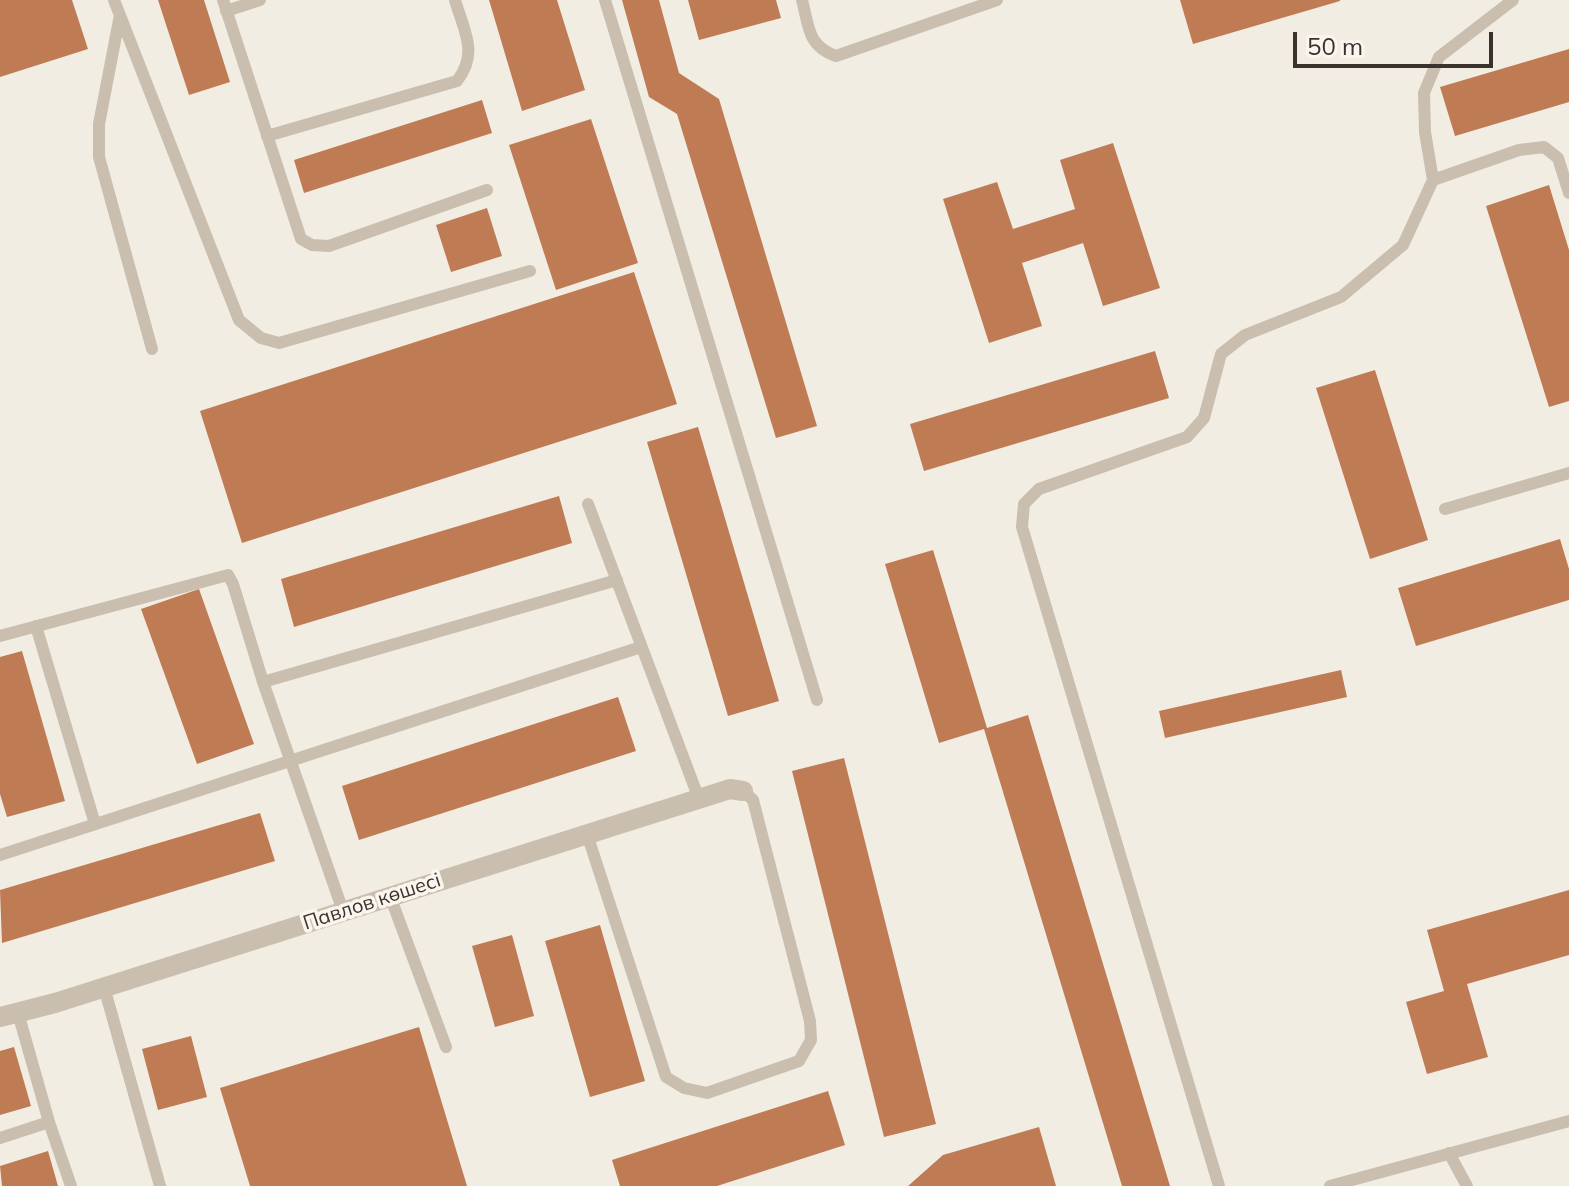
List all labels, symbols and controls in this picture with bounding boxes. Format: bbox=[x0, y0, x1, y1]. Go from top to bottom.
scale bar bbox=[1297, 16, 1497, 66]
text: 50 m bbox=[1307, 31, 1363, 61]
street label: Павлов көшесі bbox=[300, 868, 444, 936]

